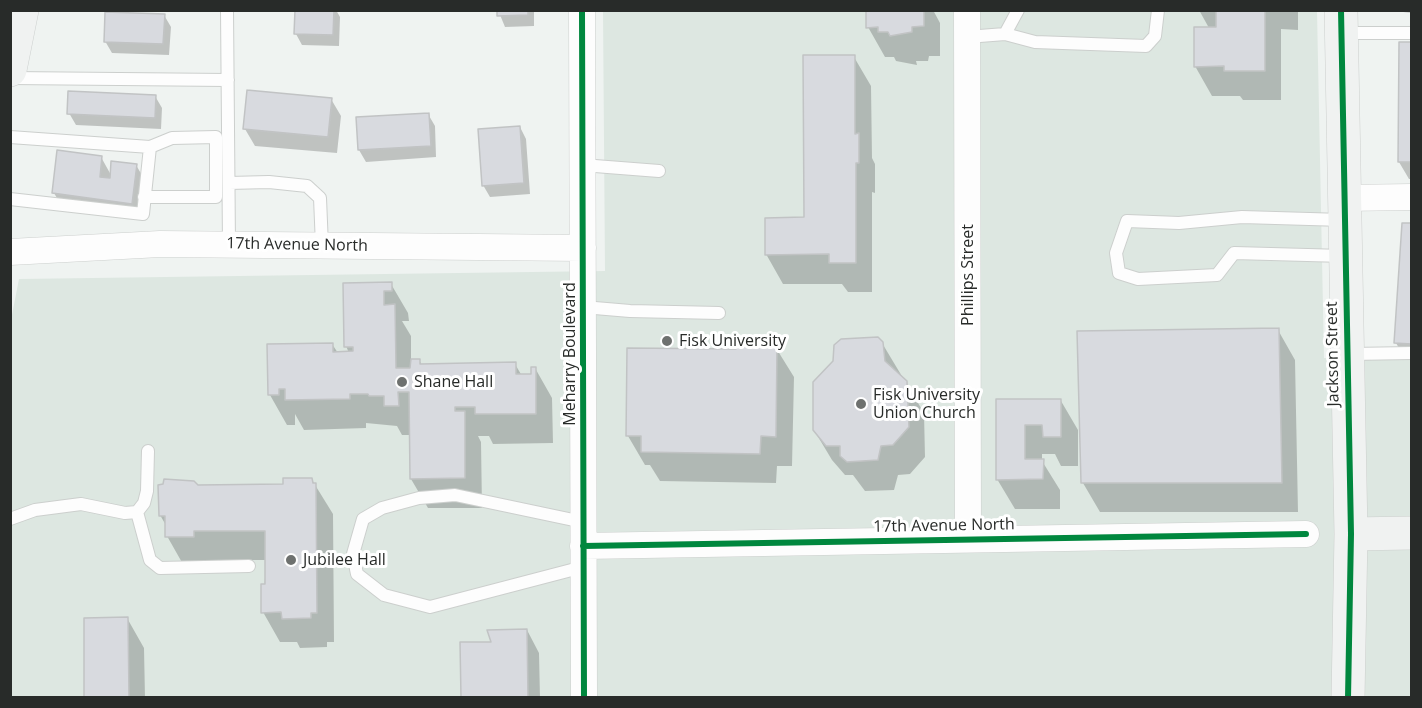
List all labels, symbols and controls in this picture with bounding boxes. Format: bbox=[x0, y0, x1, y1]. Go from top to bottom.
street label: Phillips Street bbox=[958, 224, 978, 326]
street label: 17th Avenue North bbox=[226, 234, 368, 256]
street label: Meharry Boulevard bbox=[560, 282, 580, 426]
street label: Jackson Street bbox=[1322, 301, 1344, 407]
place label: Fisk University bbox=[679, 331, 786, 351]
marker: Fisk University bbox=[660, 334, 674, 348]
place label: Shane Hall bbox=[414, 372, 493, 392]
marker: Shane Hall bbox=[395, 375, 409, 389]
place label: Fisk University Union Church bbox=[873, 385, 980, 423]
marker: Fisk University Union Church bbox=[854, 397, 868, 411]
street label: 17th Avenue North bbox=[873, 515, 1015, 537]
place label: Jubilee Hall bbox=[303, 550, 386, 570]
marker: Jubilee Hall bbox=[284, 553, 298, 567]

